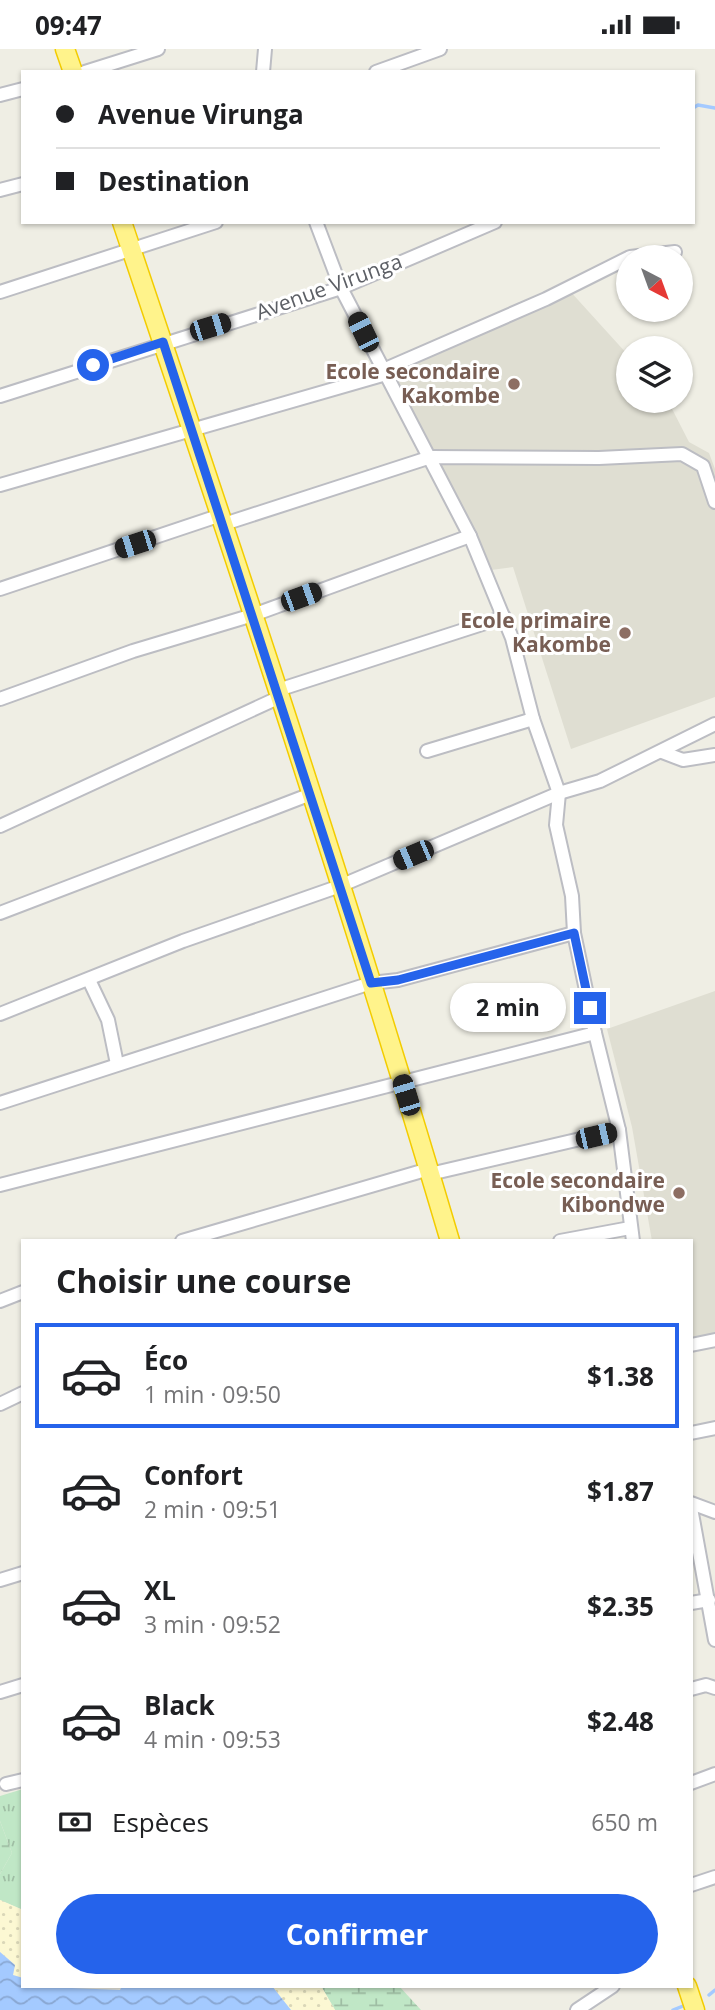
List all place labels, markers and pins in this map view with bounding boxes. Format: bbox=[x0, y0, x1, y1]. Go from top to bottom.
place label: Ecole secondaire Kakombe bbox=[325, 357, 500, 409]
marker: Ecole secondaire Kakombe bbox=[506, 376, 522, 392]
place label: Ecole primaire Kakombe bbox=[460, 606, 611, 658]
marker: Ecole primaire Kakombe bbox=[617, 625, 633, 641]
place label: Ecole secondaire Kibondwe bbox=[490, 1166, 665, 1218]
marker: Ecole secondaire Kibondwe bbox=[671, 1185, 687, 1201]

